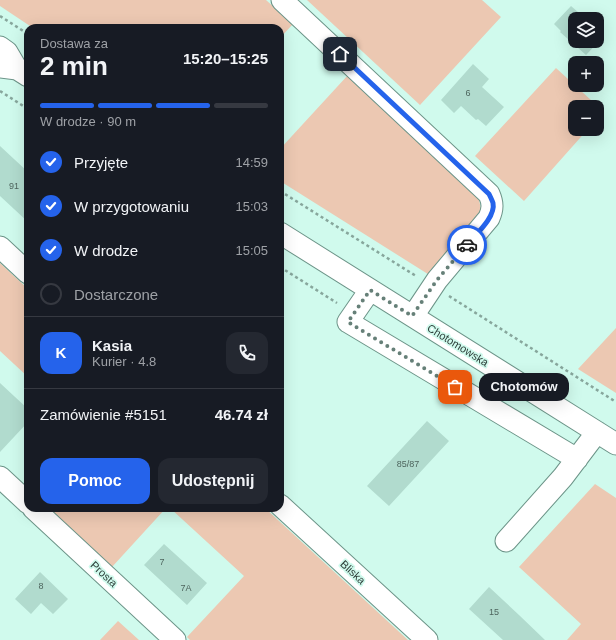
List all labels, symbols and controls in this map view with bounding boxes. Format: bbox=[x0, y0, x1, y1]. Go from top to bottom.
map controls bbox=[568, 12, 604, 136]
button: layers bbox=[568, 12, 604, 48]
text: Dostawa za bbox=[40, 36, 108, 51]
pin bbox=[323, 37, 357, 71]
icon: home bbox=[329, 43, 351, 65]
text: 15:20–15:25 bbox=[183, 50, 268, 67]
text: 2 min bbox=[40, 51, 108, 81]
button: + bbox=[568, 56, 604, 92]
house number: 6 bbox=[465, 88, 471, 98]
button: − bbox=[568, 100, 604, 136]
text: W drodze · 90 m bbox=[40, 114, 136, 129]
icon: check bbox=[40, 151, 62, 173]
text: Przyjęte bbox=[74, 154, 128, 171]
text: 14:59 bbox=[235, 155, 268, 170]
house number: 91 bbox=[9, 181, 19, 191]
icon: check bbox=[40, 195, 62, 217]
text: W przygotowaniu bbox=[74, 198, 189, 215]
text: 15:03 bbox=[235, 199, 268, 214]
courier bbox=[447, 225, 487, 265]
icon: car bbox=[456, 234, 478, 256]
icon: check bbox=[40, 239, 62, 261]
text: W drodze bbox=[74, 242, 138, 259]
text: 15:05 bbox=[235, 243, 268, 258]
text: Dostarczone bbox=[74, 286, 158, 303]
street label: Chotomowska bbox=[425, 321, 491, 369]
button: phone bbox=[226, 332, 268, 374]
text: Kasia bbox=[92, 337, 132, 354]
text: K bbox=[56, 344, 66, 361]
text: Kurier · 4.8 bbox=[92, 354, 156, 369]
pin bbox=[438, 370, 472, 404]
callout: Chotomów bbox=[479, 373, 569, 401]
icon: bag bbox=[444, 376, 466, 398]
text: Chotomów bbox=[490, 379, 558, 394]
text: Zamówienie #5151 bbox=[40, 406, 167, 423]
text: 46.74 zł bbox=[215, 406, 268, 423]
button: Pomoc bbox=[40, 458, 150, 504]
button: Udostępnij bbox=[158, 458, 268, 504]
house number: 85/87 bbox=[397, 459, 419, 469]
house number: 7 bbox=[159, 557, 165, 567]
street label: Bliska bbox=[338, 558, 368, 587]
street label: Prosta bbox=[88, 559, 120, 590]
house number: 8 bbox=[38, 581, 44, 591]
house number: 7A bbox=[180, 583, 192, 593]
house number: 15 bbox=[489, 607, 499, 617]

